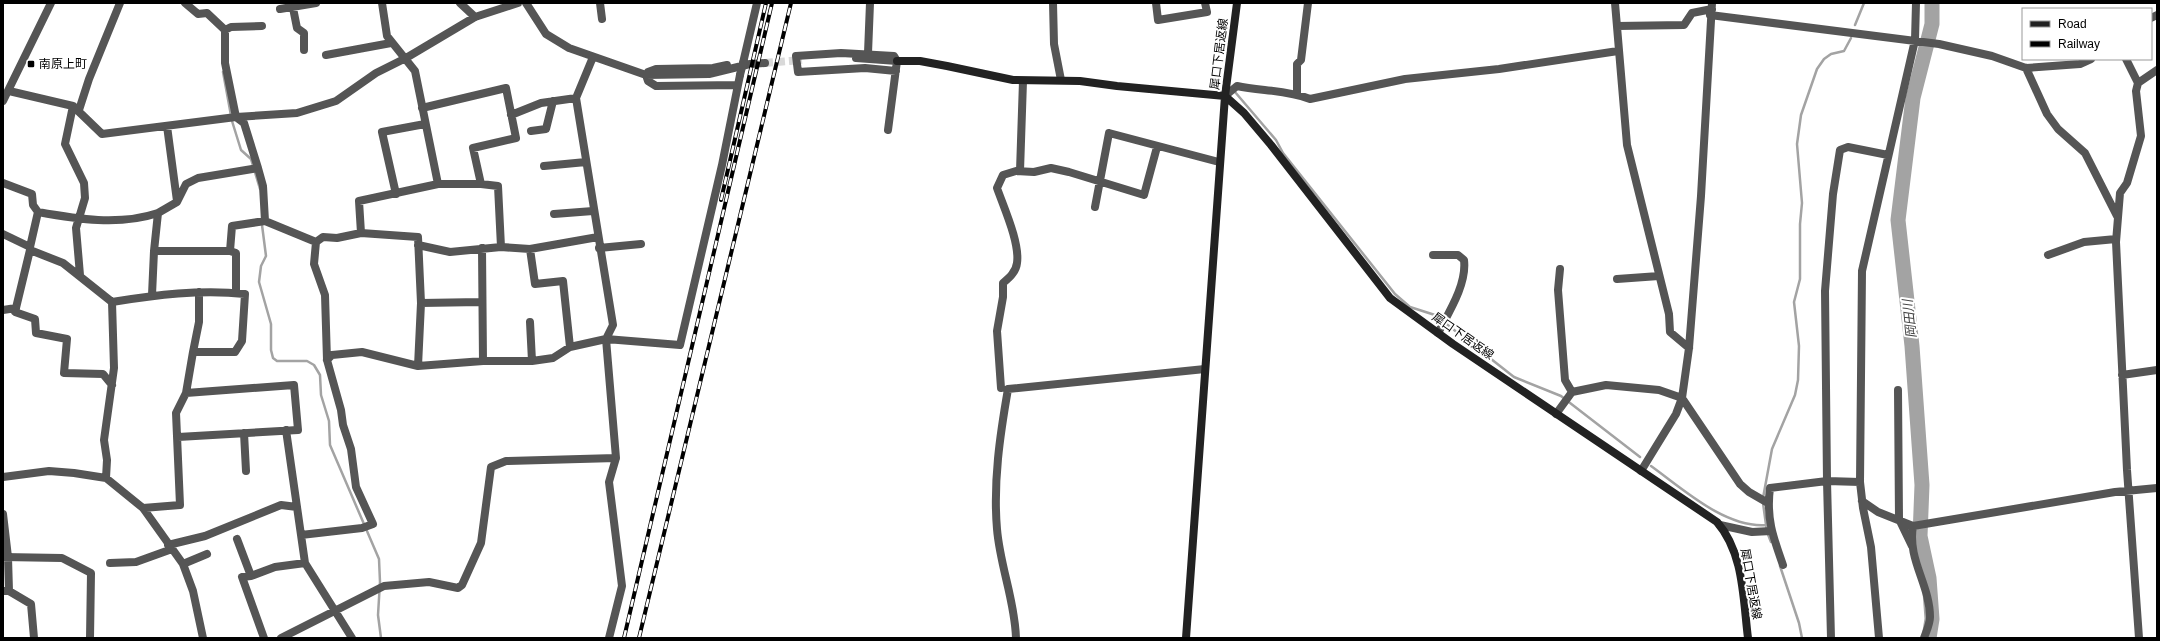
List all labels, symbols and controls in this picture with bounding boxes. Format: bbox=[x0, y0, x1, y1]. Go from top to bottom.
legend bbox=[2022, 8, 2152, 60]
street label: 犀口下居返線 bbox=[1208, 17, 1230, 91]
text: Road bbox=[2058, 17, 2087, 31]
text: Railway bbox=[2058, 37, 2100, 51]
place label: 南原上町 bbox=[39, 57, 87, 71]
marker: 南原上町 bbox=[26, 59, 36, 69]
water label: 岡田川 bbox=[1900, 297, 1919, 339]
street label: 犀口下居返線 bbox=[1429, 310, 1497, 362]
street label: 犀口下居返線 bbox=[1738, 547, 1764, 621]

